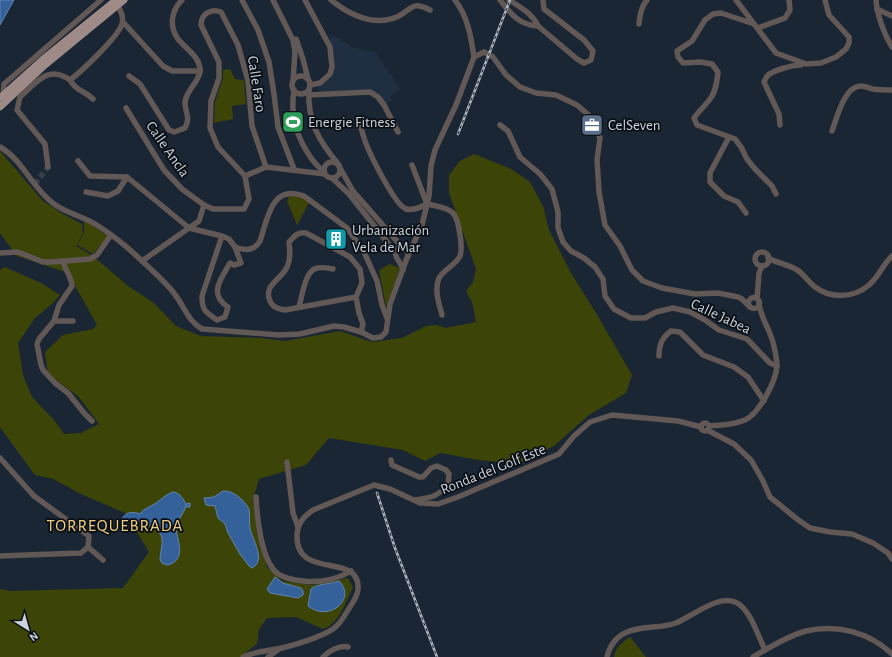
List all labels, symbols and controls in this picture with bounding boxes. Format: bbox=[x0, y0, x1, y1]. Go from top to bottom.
street label: Calle Faro bbox=[245, 55, 268, 113]
sports icon: Energie Fitness bbox=[280, 109, 306, 135]
office icon: CelSeven bbox=[579, 112, 605, 138]
place label: Energie Fitness bbox=[308, 115, 396, 130]
place label: CelSeven bbox=[608, 118, 661, 133]
street label: Calle Ancla bbox=[143, 119, 192, 180]
place label: Urbanización Vela de Mar bbox=[352, 223, 429, 255]
building icon: Urbanización Vela de Mar bbox=[323, 226, 349, 252]
street label: Calle Jabea bbox=[688, 296, 753, 337]
street label: Ronda del Golf Este bbox=[439, 442, 548, 497]
district label: TORREQUEBRADA bbox=[47, 517, 183, 535]
north arrow bbox=[8, 609, 48, 649]
text: N bbox=[27, 630, 40, 643]

